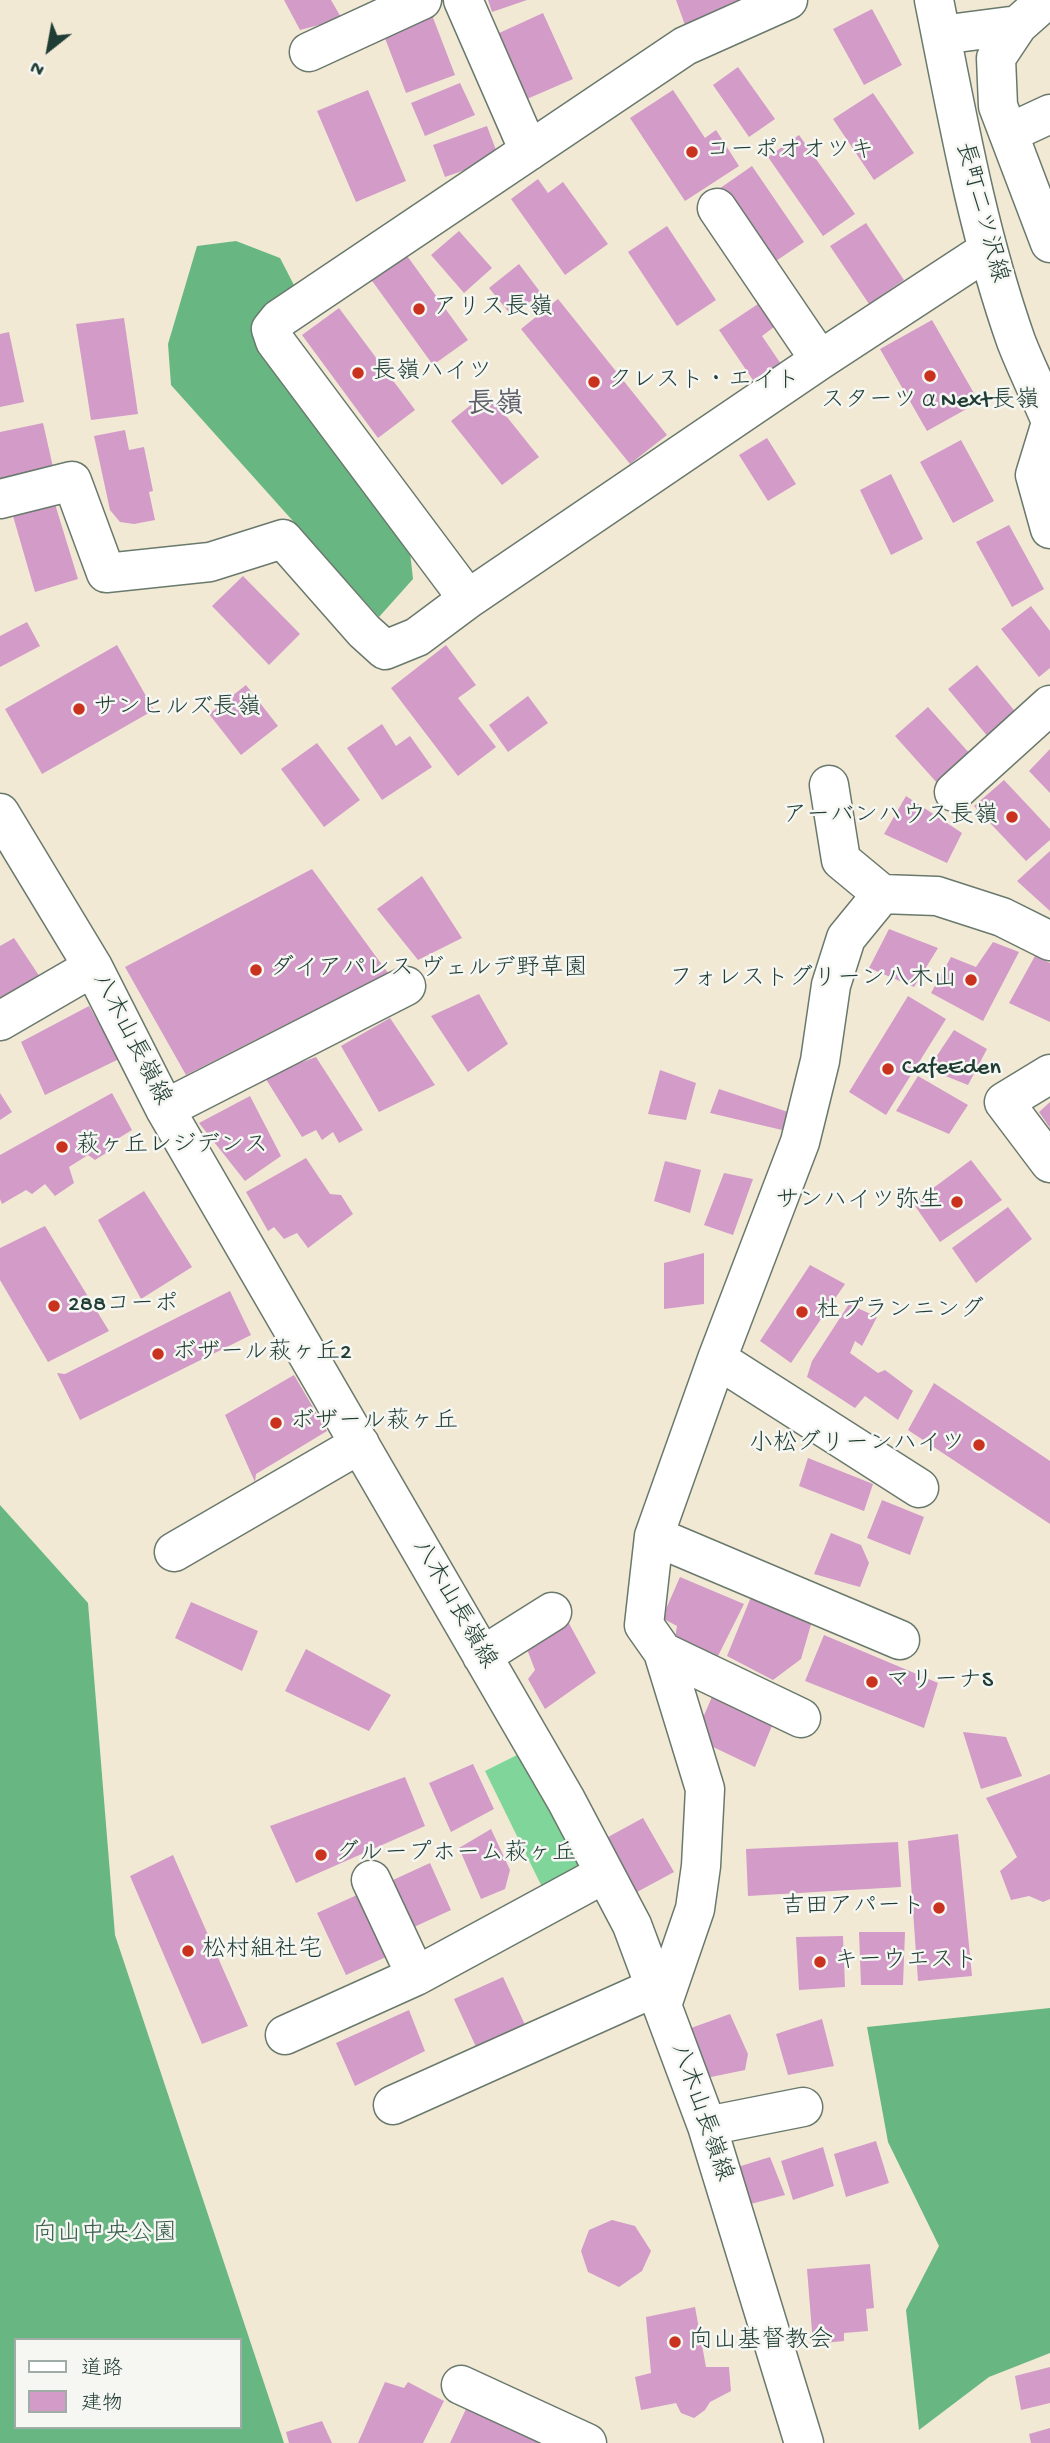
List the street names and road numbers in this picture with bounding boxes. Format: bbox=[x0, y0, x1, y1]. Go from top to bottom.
street label: 長町二ツ沢線 bbox=[947, 140, 1013, 286]
street label: 八木山長嶺線 bbox=[84, 969, 176, 1111]
street label: 八木山長嶺線 bbox=[405, 1535, 501, 1675]
street label: 八木山長嶺線 bbox=[663, 2040, 737, 2186]

